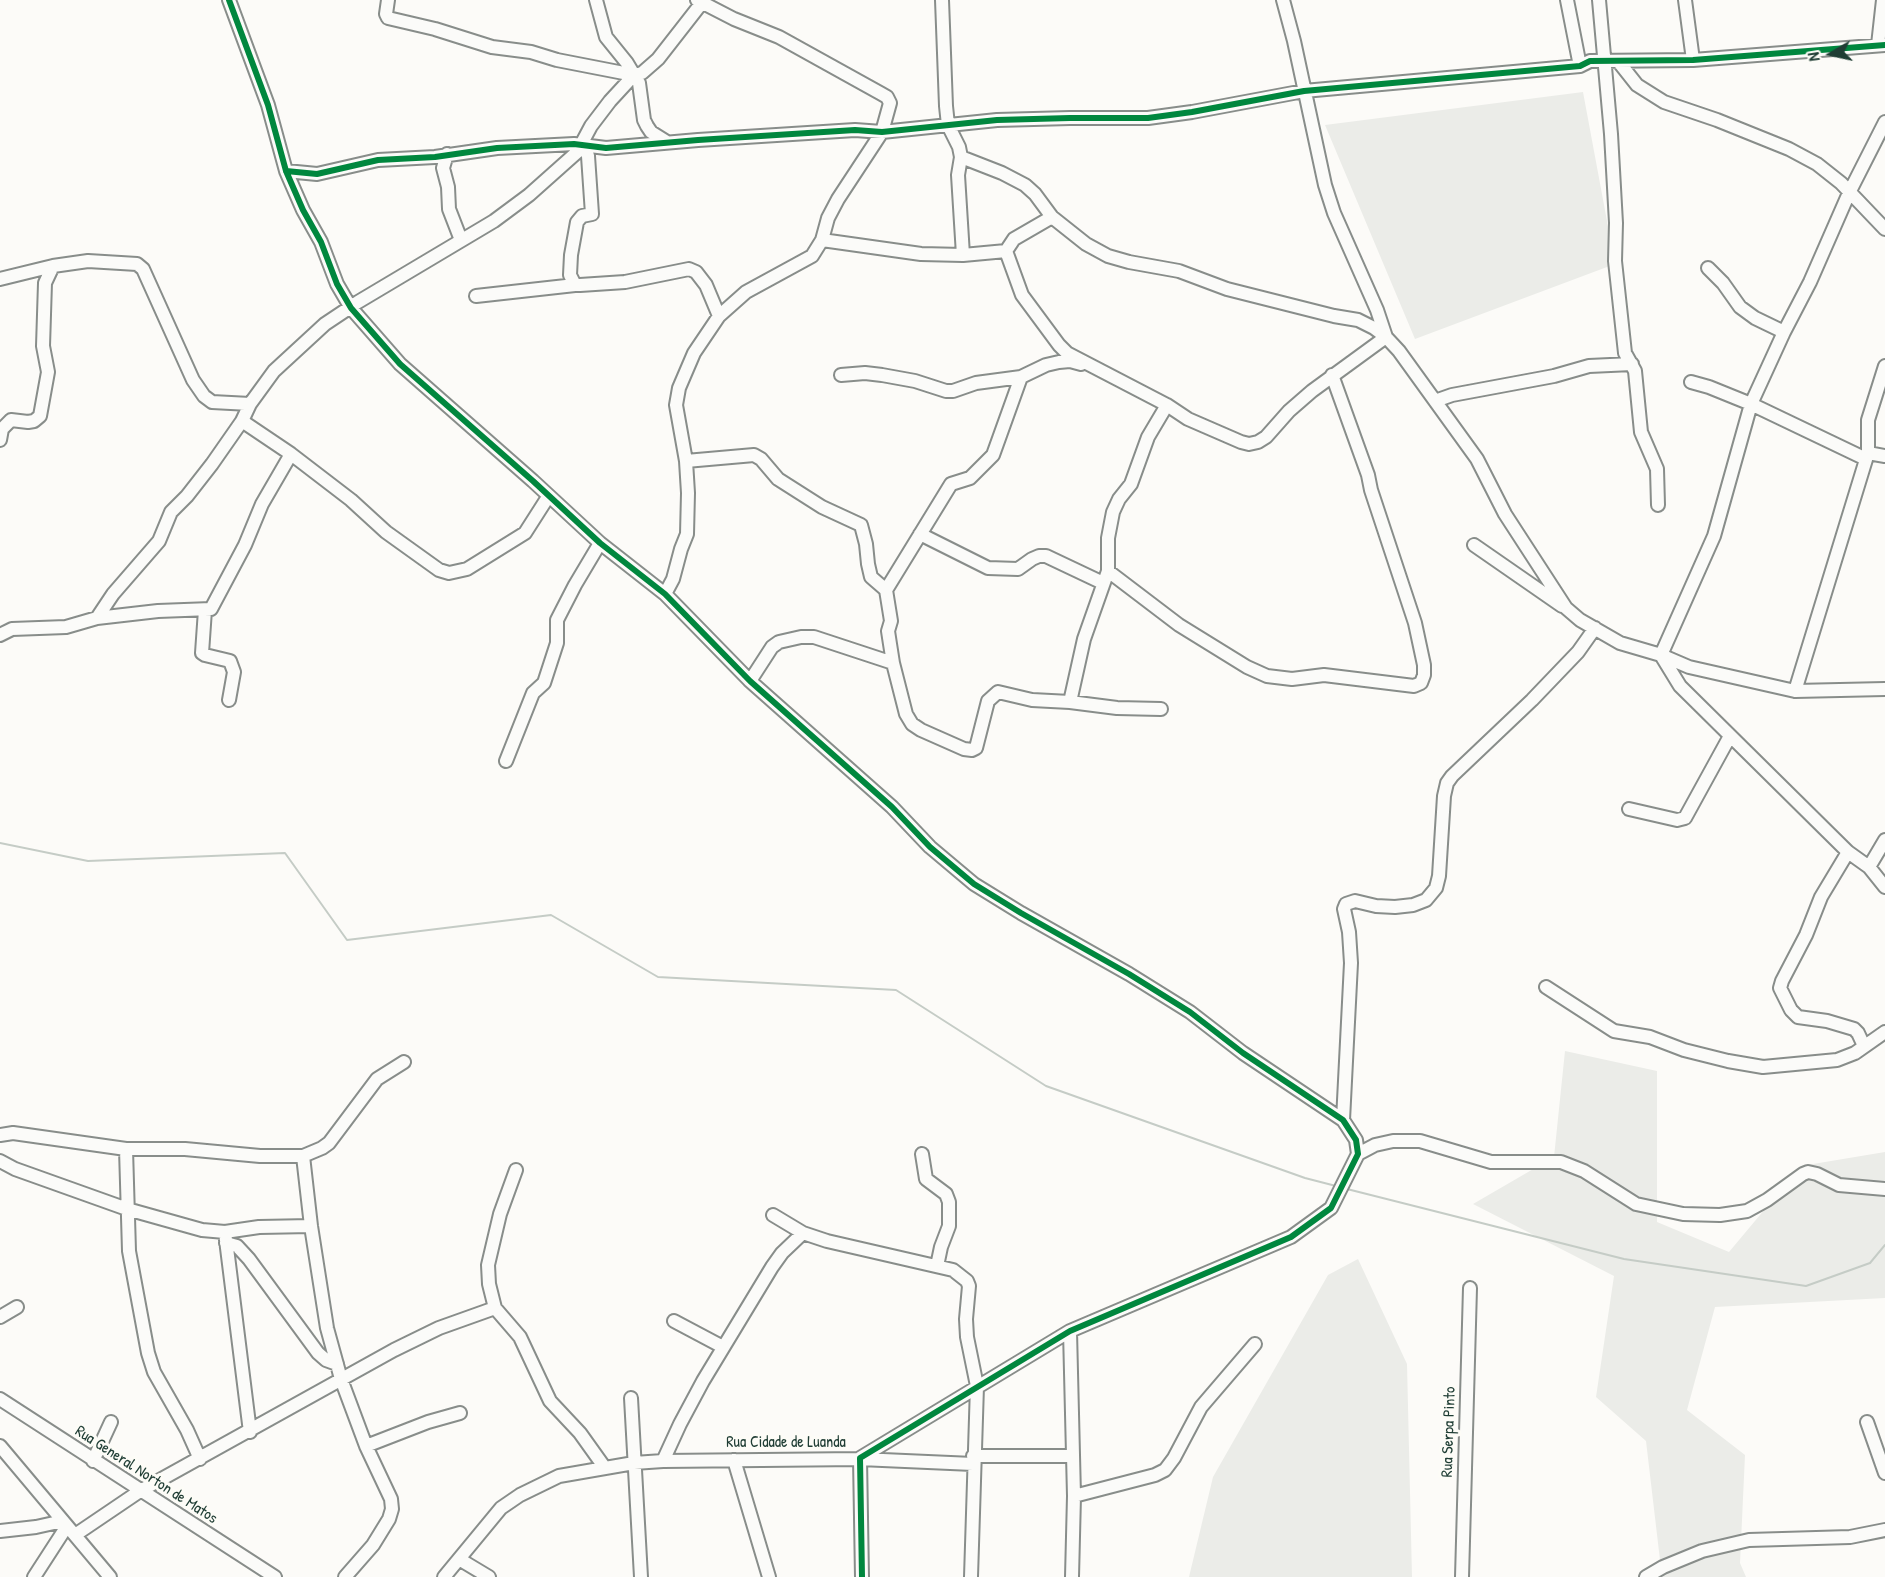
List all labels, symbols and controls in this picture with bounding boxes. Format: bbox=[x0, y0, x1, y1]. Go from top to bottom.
north arrow bbox=[1801, 24, 1861, 84]
text: N bbox=[1802, 51, 1825, 63]
street label: Rua Serpa Pinto bbox=[1438, 1386, 1460, 1478]
street label: Rua General Norton de Matos bbox=[71, 1422, 221, 1528]
street label: Rua Cidade de Luanda bbox=[726, 1433, 846, 1453]

